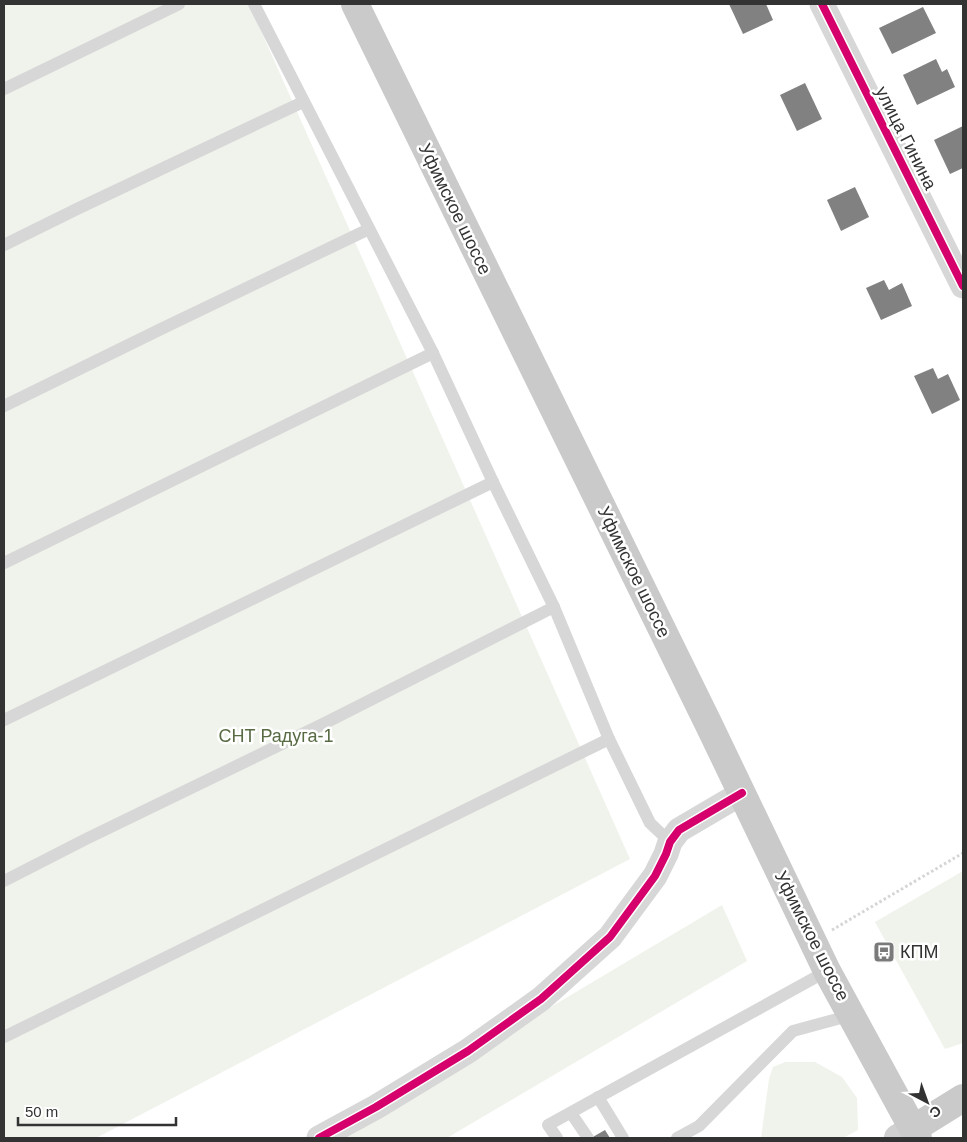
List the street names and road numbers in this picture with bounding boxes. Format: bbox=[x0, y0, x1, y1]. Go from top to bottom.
street label: улица Гинина bbox=[871, 83, 941, 194]
street label: Уфимское шоссе bbox=[415, 140, 495, 278]
street label: Уфимское шоссе bbox=[594, 503, 674, 641]
street label: Уфимское шоссе bbox=[771, 868, 853, 1004]

